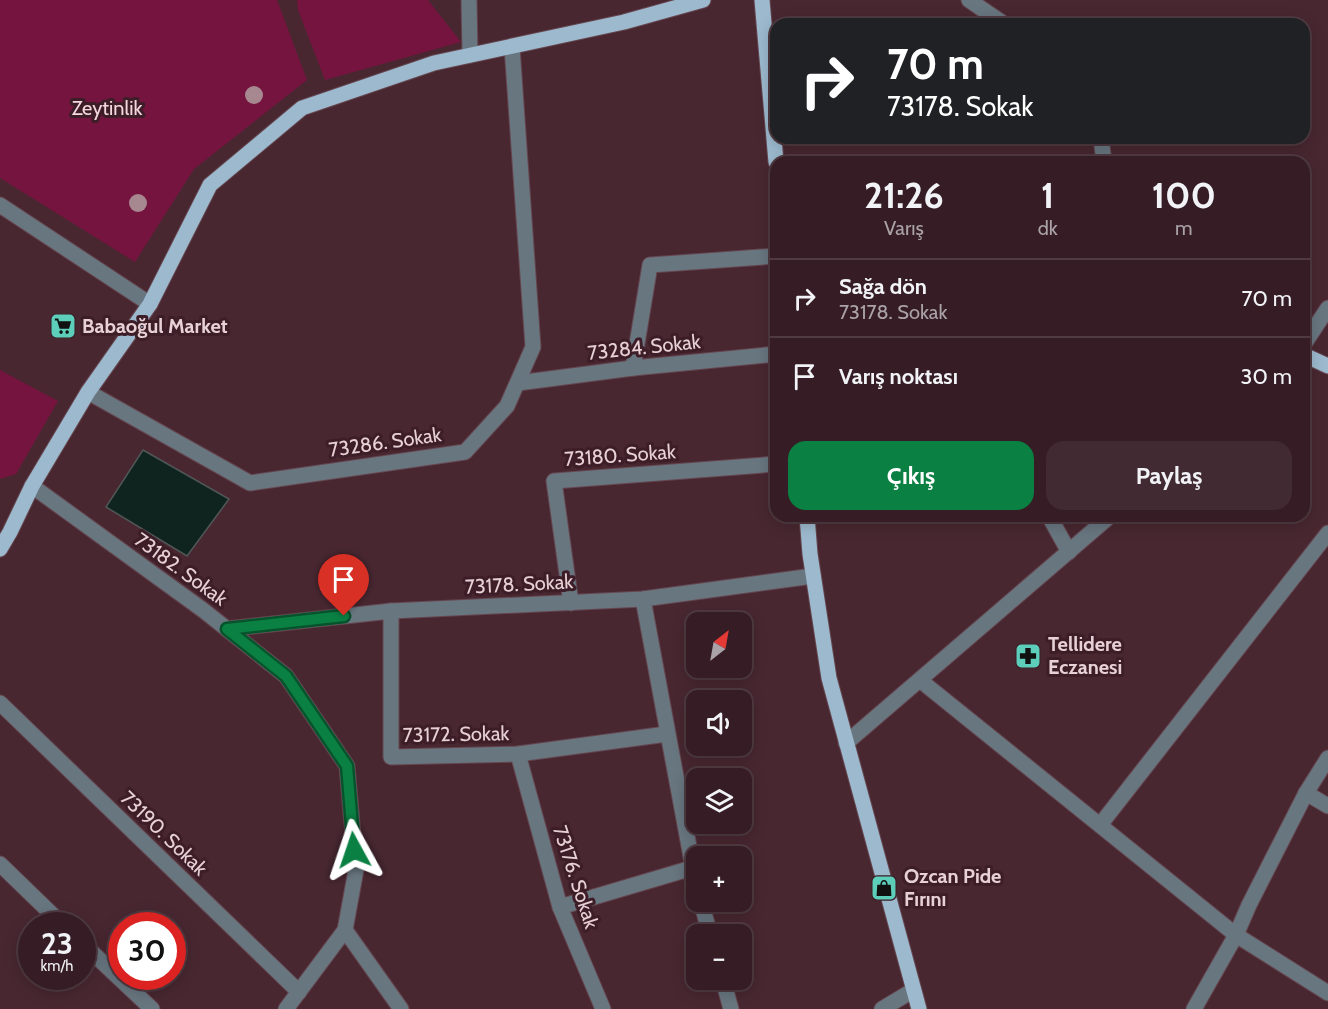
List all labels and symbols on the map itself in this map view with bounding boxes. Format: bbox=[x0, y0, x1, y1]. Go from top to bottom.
park label: Zeytinlik bbox=[72, 96, 142, 120]
supermarket icon: Babaoğul Market bbox=[48, 311, 78, 341]
place label: Babaoğul Market bbox=[82, 314, 228, 338]
street label: 73284. Sokak bbox=[586, 329, 702, 365]
street label: 73286. Sokak bbox=[327, 422, 443, 462]
street label: 73180. Sokak bbox=[563, 439, 677, 471]
street label: 73182. Sokak bbox=[130, 527, 232, 611]
pin bbox=[318, 554, 369, 616]
street label: 73178. Sokak bbox=[464, 569, 574, 599]
north arrow bbox=[686, 612, 752, 678]
place label: Tellidere Eczanesi bbox=[1048, 632, 1122, 679]
pharmacy icon: Tellidere Eczanesi bbox=[1013, 641, 1043, 671]
street label: 73172. Sokak bbox=[402, 721, 510, 747]
street label: 73190. Sokak bbox=[116, 786, 212, 880]
position arrow bbox=[322, 818, 386, 882]
street label: 73176. Sokak bbox=[548, 822, 604, 932]
place label: Ozcan Pide Fırını bbox=[904, 864, 1001, 911]
shop icon: Ozcan Pide Fırını bbox=[869, 873, 899, 903]
speed limit sign: 30 bbox=[108, 912, 186, 990]

